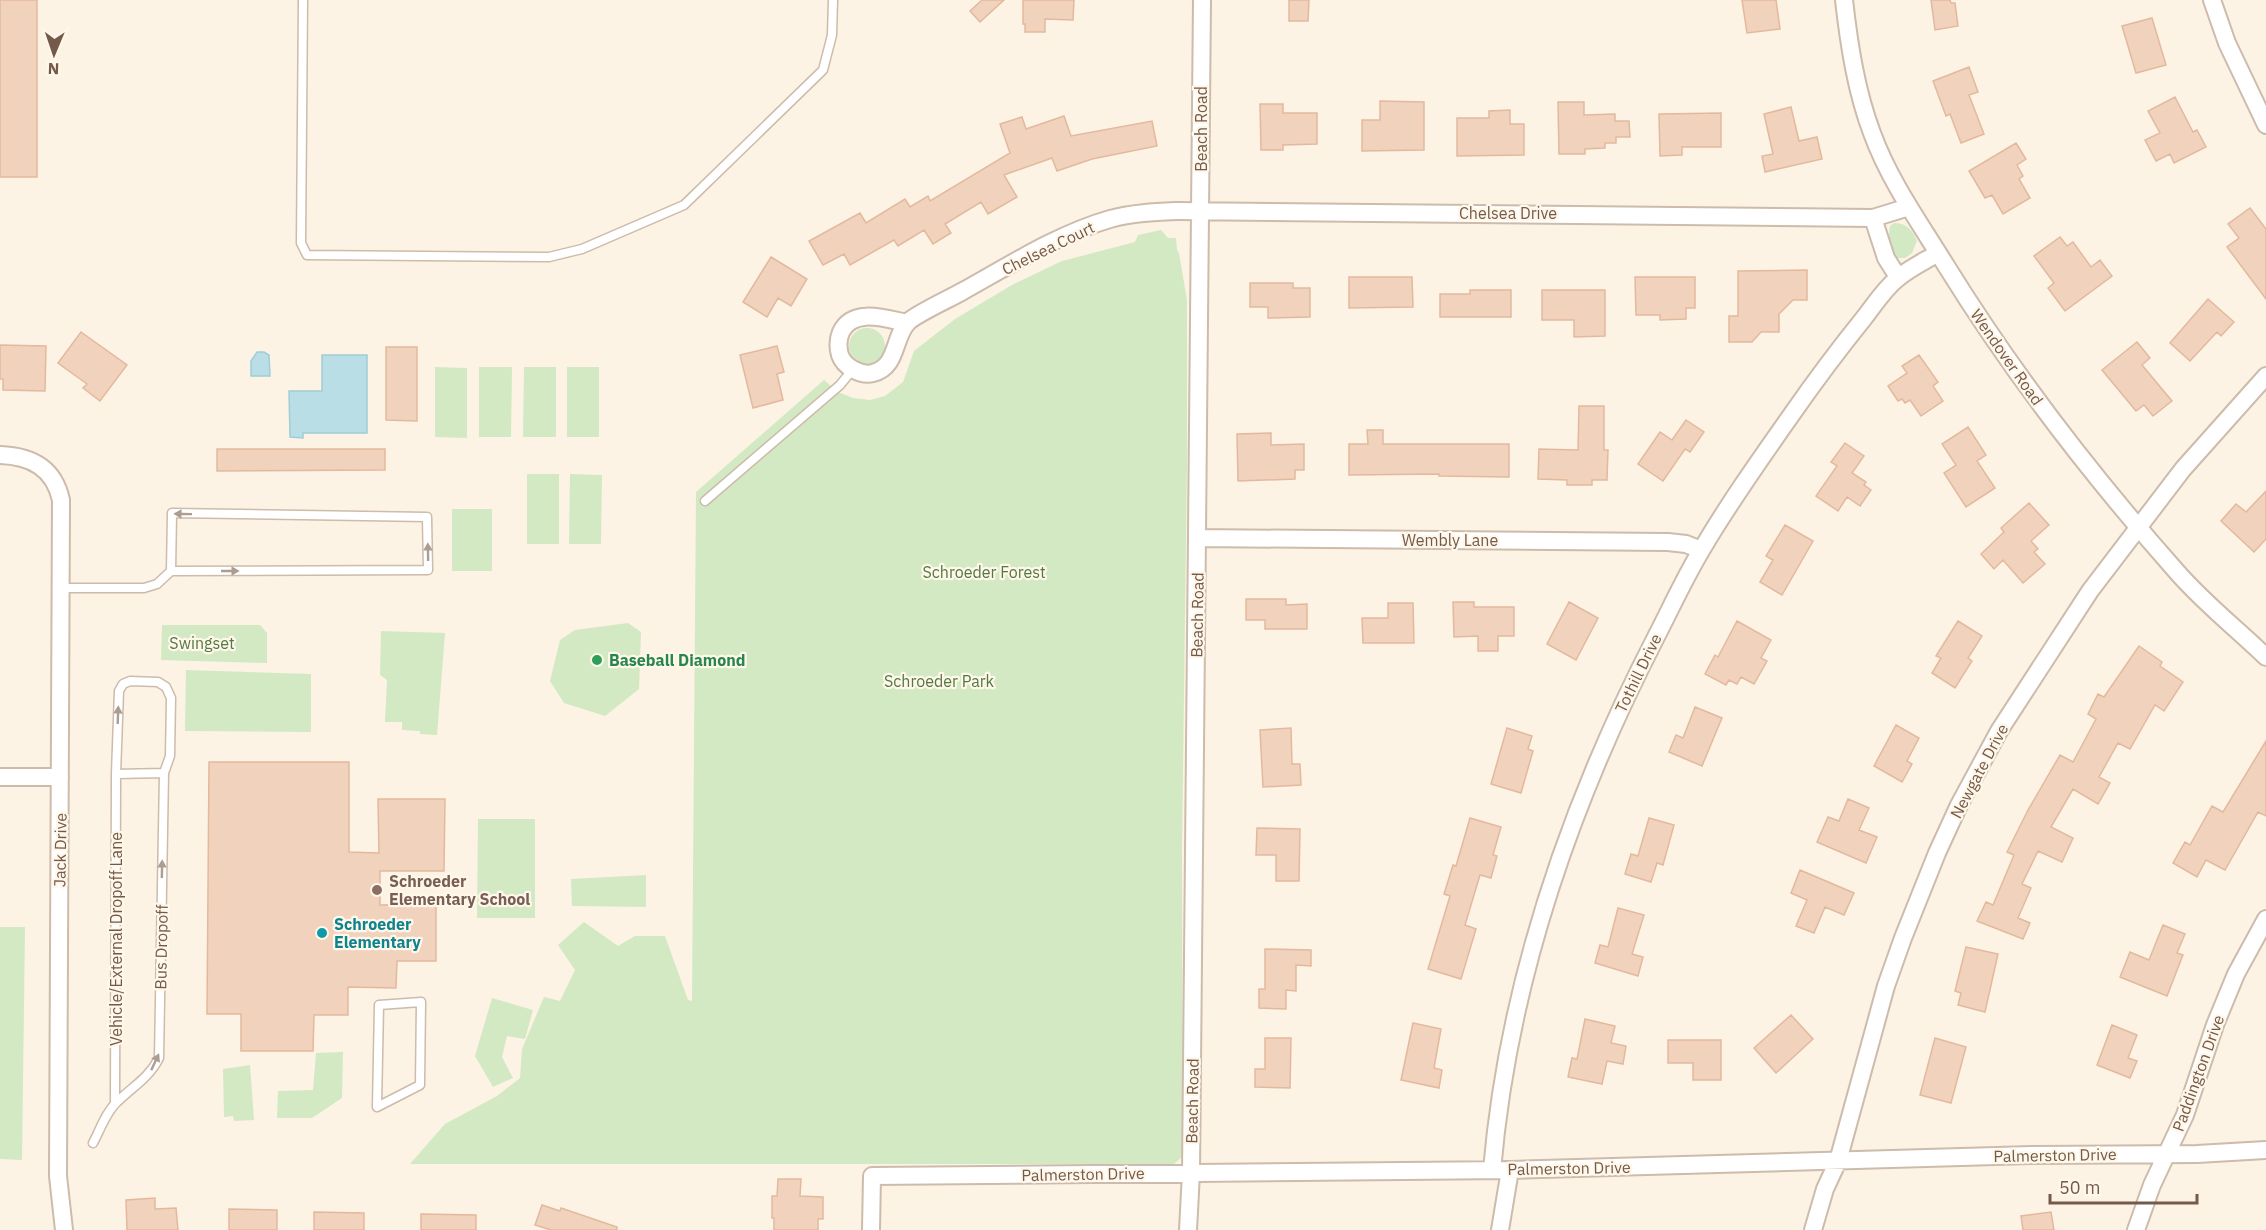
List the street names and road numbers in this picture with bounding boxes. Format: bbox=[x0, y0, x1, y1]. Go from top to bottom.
street label: Beach Road bbox=[1191, 86, 1211, 172]
street label: Chelsea Drive bbox=[1459, 203, 1557, 223]
street label: Chelsea Court bbox=[998, 217, 1098, 279]
street label: Wendover Road bbox=[1966, 305, 2048, 409]
street label: Wembly Lane bbox=[1402, 530, 1498, 550]
street label: Beach Road bbox=[1186, 572, 1208, 658]
street label: Tothill Drive bbox=[1610, 630, 1666, 716]
street label: Newgate Drive bbox=[1946, 720, 2012, 822]
street label: Jack Drive bbox=[49, 813, 71, 887]
street label: Vehicle/External Dropoff Lane bbox=[106, 832, 126, 1046]
street label: Bus Dropoff bbox=[150, 904, 172, 990]
street label: Paddington Drive bbox=[2168, 1012, 2228, 1134]
street label: Beach Road bbox=[1181, 1058, 1203, 1144]
street label: Palmerston Drive bbox=[1993, 1144, 2117, 1166]
street label: Palmerston Drive bbox=[1507, 1157, 1631, 1179]
street label: Palmerston Drive bbox=[1021, 1163, 1145, 1185]

